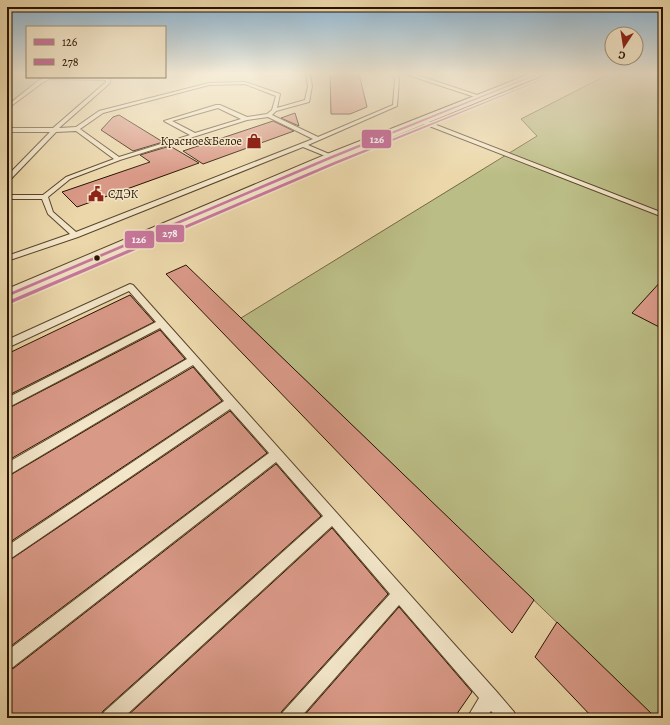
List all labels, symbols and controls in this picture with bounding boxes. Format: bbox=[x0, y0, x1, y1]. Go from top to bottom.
legend bbox=[26, 26, 166, 78]
north arrow bbox=[604, 26, 644, 66]
text: 126 bbox=[62, 34, 78, 50]
text: С bbox=[617, 47, 627, 63]
text: 278 bbox=[62, 54, 79, 70]
line badge: 126 bbox=[361, 129, 392, 149]
shop icon: Красное&Белое bbox=[245, 132, 263, 150]
text: 126 bbox=[370, 132, 384, 147]
place label: Красное&Белое bbox=[160, 133, 242, 149]
public building icon: СДЭК bbox=[87, 185, 105, 203]
place label: СДЭК bbox=[108, 186, 139, 202]
line badge: 278 bbox=[155, 224, 185, 243]
text: 278 bbox=[162, 226, 178, 241]
line badge: 126 bbox=[124, 230, 155, 249]
text: 126 bbox=[132, 232, 146, 247]
unlabelled marker bbox=[92, 253, 102, 263]

